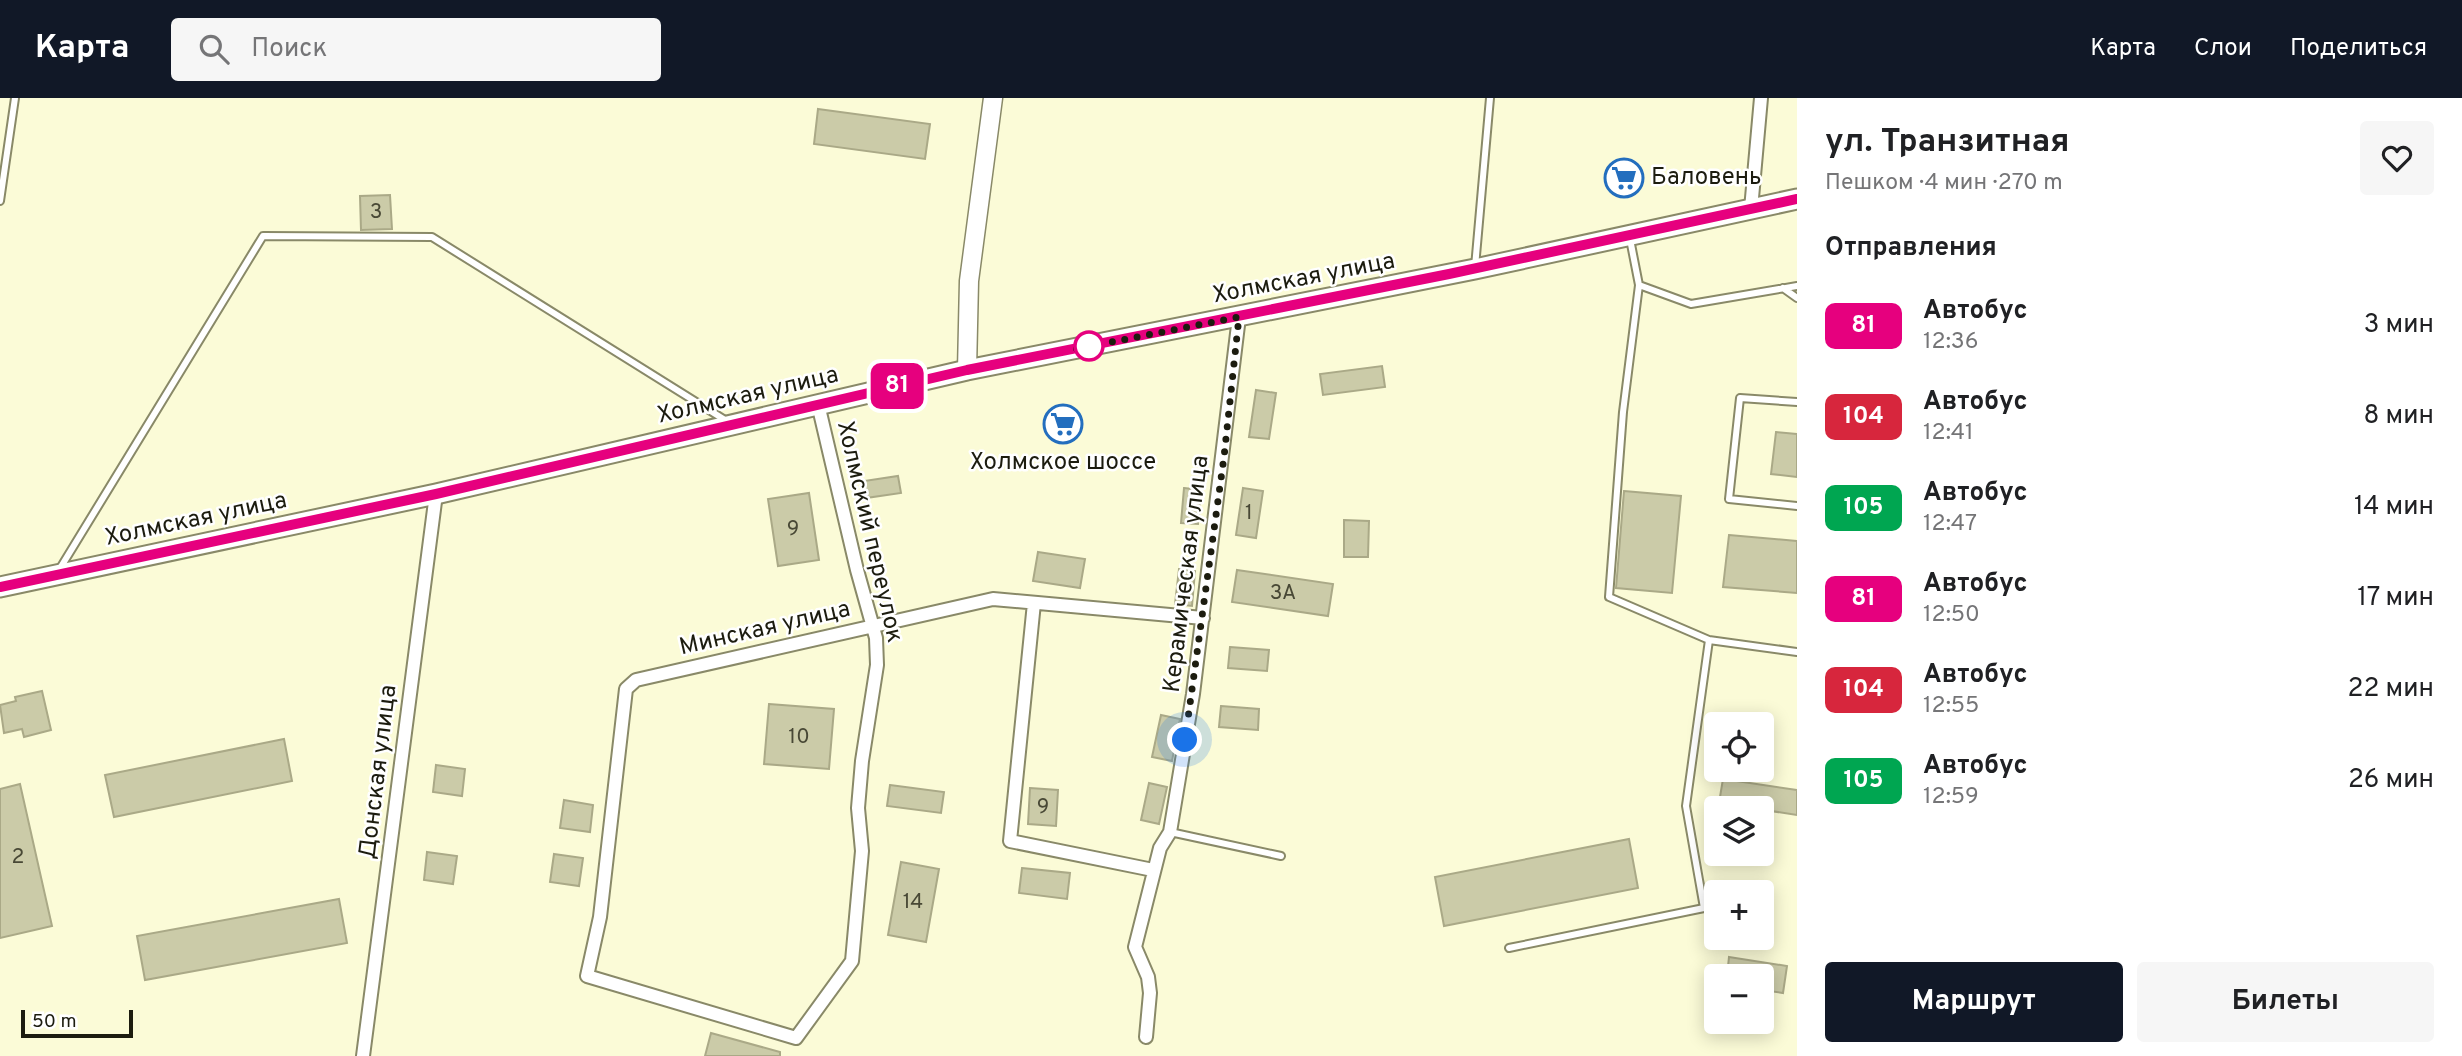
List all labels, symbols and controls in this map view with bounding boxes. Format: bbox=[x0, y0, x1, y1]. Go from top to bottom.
search box bbox=[171, 18, 661, 81]
text: Карта bbox=[35, 28, 129, 70]
icon: search bbox=[195, 30, 233, 68]
text: Поиск bbox=[251, 33, 327, 66]
text: Карта bbox=[2090, 34, 2156, 64]
text: Слои bbox=[2194, 34, 2252, 64]
text: Поделиться bbox=[2290, 34, 2427, 64]
button: heart bbox=[2360, 121, 2434, 195]
text: ул. Транзитная bbox=[1825, 122, 2070, 164]
supermarket icon: Баловень bbox=[1603, 157, 1645, 199]
place label: Баловень bbox=[1651, 163, 1762, 193]
text: Пешком · 4 мин · 270 m bbox=[1825, 169, 2063, 198]
house number: 3 bbox=[370, 199, 382, 226]
text: Отправления bbox=[1825, 232, 1997, 265]
street label: Холмская улица bbox=[1210, 247, 1398, 311]
text: Автобус bbox=[1923, 295, 2028, 328]
text: 3 мин bbox=[2364, 309, 2434, 342]
text: 81 bbox=[1851, 311, 1876, 341]
text: 12:36 bbox=[1923, 328, 1978, 357]
unlabelled marker bbox=[1074, 331, 1104, 361]
street label: Холмская улица bbox=[654, 361, 842, 431]
line badge: 81 bbox=[866, 363, 928, 409]
text: 81 bbox=[885, 371, 909, 401]
text: Автобус bbox=[1923, 386, 2028, 419]
text: 8 мин bbox=[2363, 400, 2434, 433]
text: 104 bbox=[1843, 402, 1884, 432]
supermarket icon: Холмское шоссе bbox=[1042, 403, 1084, 445]
street label: Холмский переулок bbox=[829, 418, 909, 646]
text: 12:41 bbox=[1923, 419, 1974, 448]
place label: Холмское шоссе bbox=[970, 448, 1156, 478]
street label: Керамическая улица bbox=[1158, 454, 1216, 694]
text: Автобус bbox=[1923, 477, 2028, 510]
street label: Холмская улица bbox=[102, 486, 290, 554]
text: 14 мин bbox=[2354, 491, 2434, 524]
text: 105 bbox=[1843, 493, 1884, 523]
house number: 1 bbox=[1245, 500, 1253, 527]
text: 12:47 bbox=[1923, 510, 1977, 539]
house number: 9 bbox=[787, 516, 799, 543]
text: Автобус bbox=[1923, 568, 2028, 601]
house number: 3А bbox=[1270, 580, 1296, 607]
text: 17 мин bbox=[2357, 582, 2434, 615]
text: 81 bbox=[1851, 584, 1876, 614]
street label: Минская улица bbox=[677, 595, 853, 663]
text: 12:50 bbox=[1923, 601, 1980, 630]
text: Автобус bbox=[1923, 659, 2028, 692]
text: 22 мин bbox=[2348, 673, 2434, 706]
text: 104 bbox=[1843, 675, 1884, 705]
street label: Донская улица bbox=[353, 683, 405, 861]
text: 12:55 bbox=[1923, 692, 1979, 721]
map controls bbox=[1704, 712, 1774, 1034]
button: locate bbox=[1704, 712, 1774, 782]
your location bbox=[1167, 722, 1202, 757]
house number: 10 bbox=[788, 724, 810, 751]
text: Автобус bbox=[1923, 750, 2028, 783]
text: 26 мин bbox=[2348, 764, 2434, 797]
text: 105 bbox=[1843, 766, 1884, 796]
text: 12:59 bbox=[1923, 783, 1979, 812]
house number: 9 bbox=[1037, 794, 1049, 821]
button: layers bbox=[1704, 796, 1774, 866]
house number: 2 bbox=[12, 844, 24, 871]
button: + bbox=[1704, 880, 1774, 950]
house number: 14 bbox=[903, 889, 923, 916]
button: Маршрут bbox=[1825, 962, 2123, 1042]
button: Билеты bbox=[2137, 962, 2434, 1042]
button: − bbox=[1704, 964, 1774, 1034]
scale bar bbox=[21, 1007, 133, 1039]
text: 50 m bbox=[32, 1010, 77, 1034]

